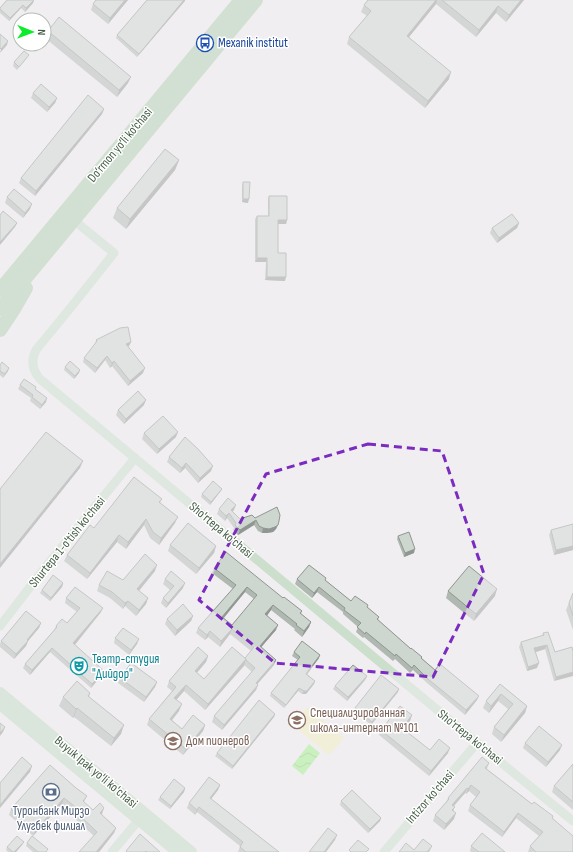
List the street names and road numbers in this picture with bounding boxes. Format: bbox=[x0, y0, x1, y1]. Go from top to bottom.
street label: Do‘rmon yo‘li ko‘chasi bbox=[84, 104, 156, 186]
street label: Shurtepa 1-o'tish ko'chasi bbox=[25, 493, 109, 591]
street label: Sho'rtepa ko'chasi bbox=[186, 498, 256, 562]
street label: Sho'rtepa ko'chasi bbox=[434, 706, 506, 768]
street label: Buyuk Ipak yo'li ko'chasi bbox=[51, 733, 141, 811]
street label: Intizor ko'chasi bbox=[403, 767, 457, 827]

